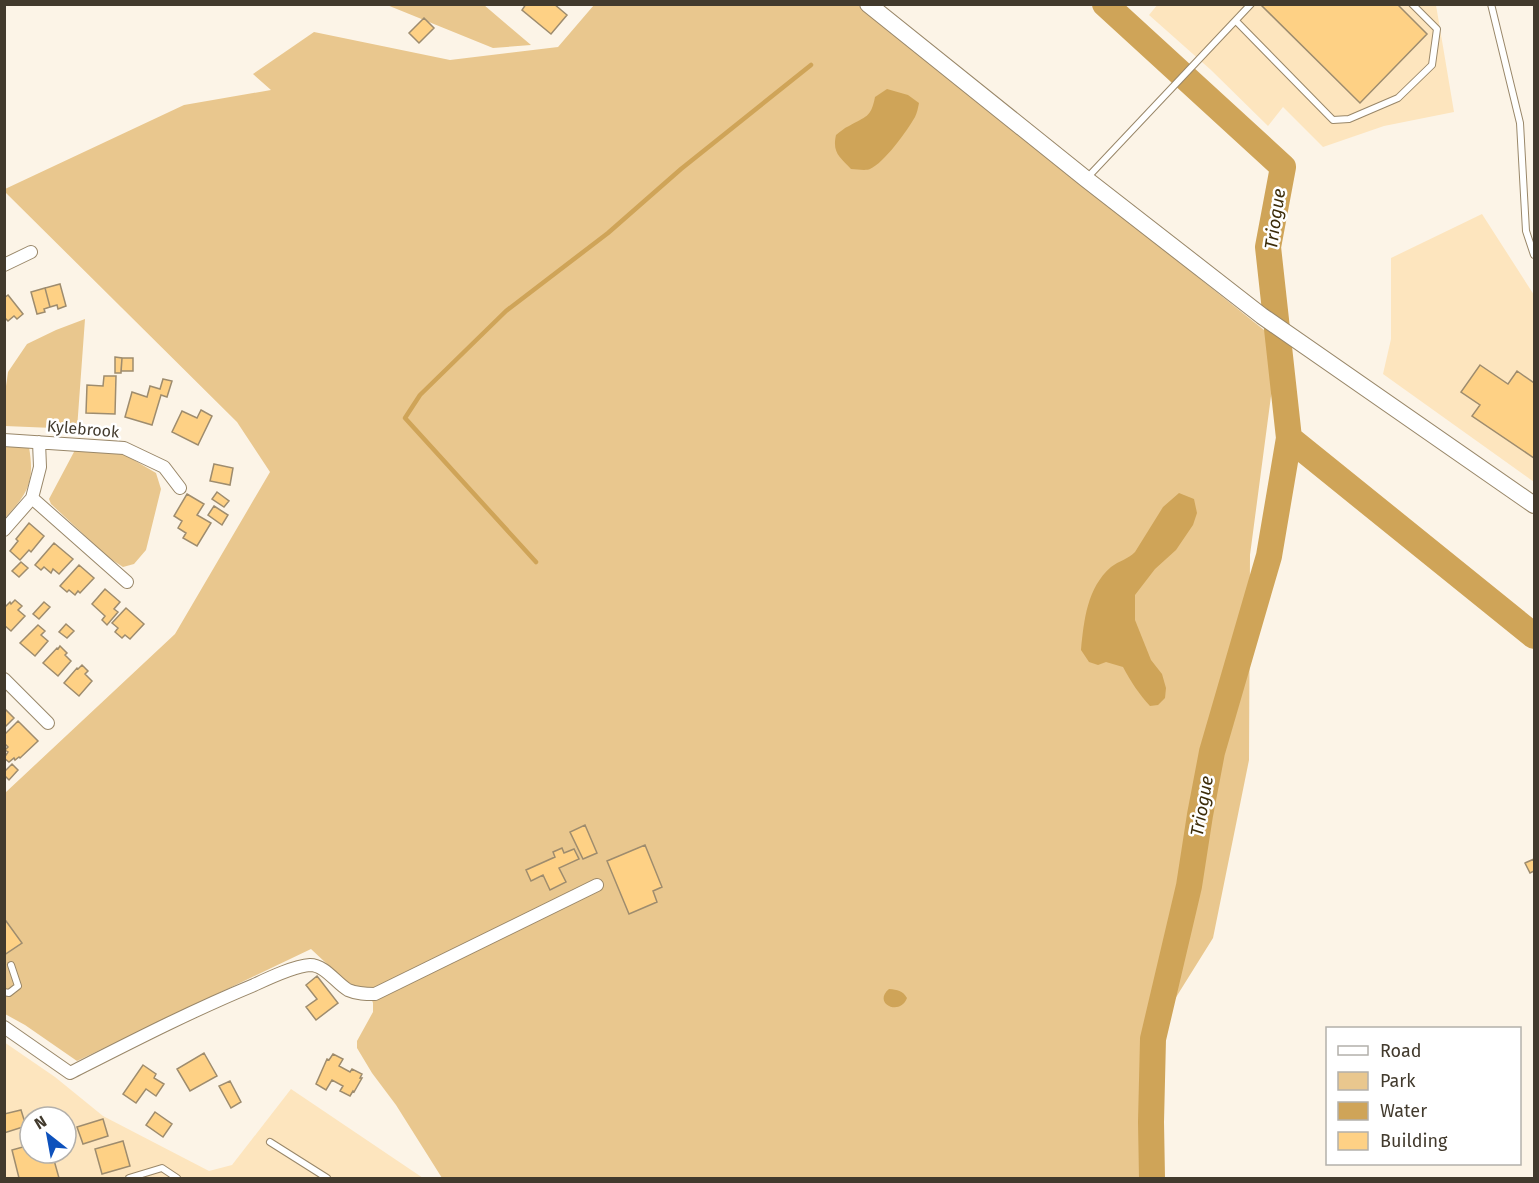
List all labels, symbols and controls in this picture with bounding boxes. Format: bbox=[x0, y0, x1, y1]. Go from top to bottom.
water label: Triogue bbox=[1260, 187, 1290, 251]
street label: Kylebrook bbox=[46, 416, 121, 442]
water label: Triogue bbox=[1186, 774, 1218, 838]
legend bbox=[1326, 1027, 1521, 1165]
text: Road bbox=[1380, 1040, 1422, 1062]
text: Park bbox=[1380, 1070, 1416, 1092]
text: Water bbox=[1380, 1100, 1427, 1122]
north arrow bbox=[18, 1105, 78, 1165]
text: N bbox=[31, 1112, 50, 1133]
text: Building bbox=[1380, 1130, 1448, 1152]

